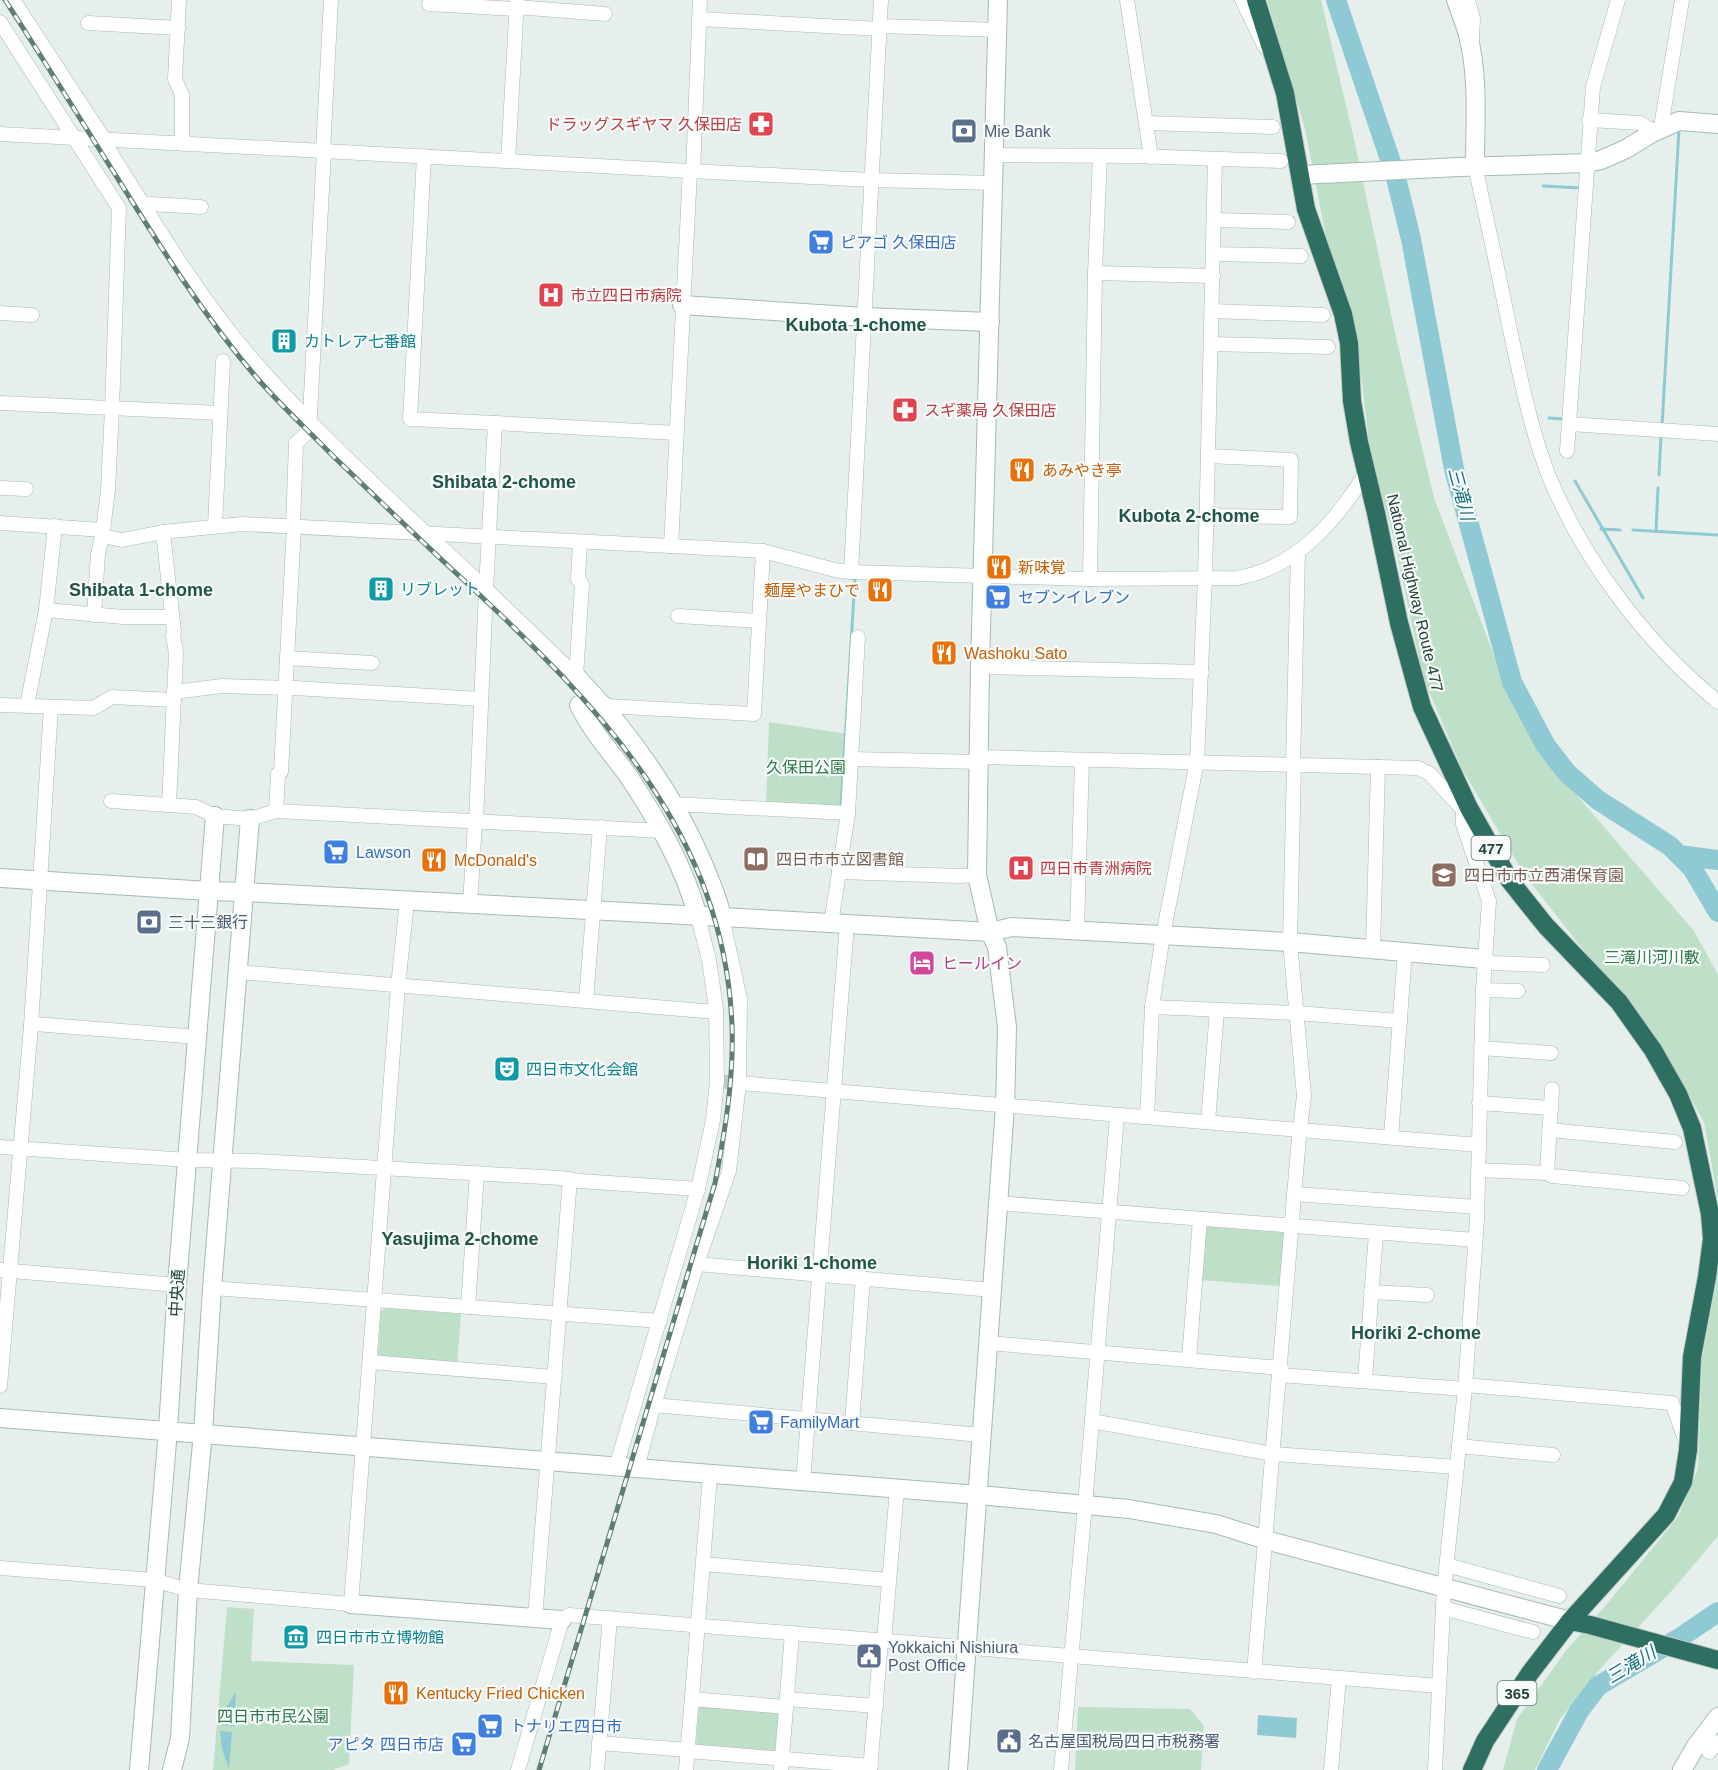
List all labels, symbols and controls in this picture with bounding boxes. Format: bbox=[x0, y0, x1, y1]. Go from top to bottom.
pharmacy icon: ドラッグスギヤマ 久保田店 bbox=[746, 109, 776, 139]
place label: ドラッグスギヤマ 久保田店 bbox=[546, 116, 742, 133]
bank icon: Mie Bank bbox=[949, 116, 979, 146]
place label: Mie Bank bbox=[984, 123, 1052, 140]
supermarket icon: ピアゴ 久保田店 bbox=[806, 227, 836, 257]
place label: ピアゴ 久保田店 bbox=[840, 234, 956, 251]
hospital icon: 市立四日市病院 bbox=[536, 280, 566, 310]
place label: 市立四日市病院 bbox=[570, 287, 682, 304]
district label: Kubota 1-chome bbox=[785, 315, 927, 335]
building icon: カトレア七番館 bbox=[269, 326, 299, 356]
place label: カトレア七番館 bbox=[304, 333, 416, 350]
pharmacy icon: スギ薬局 久保田店 bbox=[890, 395, 920, 425]
place label: スギ薬局 久保田店 bbox=[924, 402, 1056, 419]
restaurant icon: あみやき亭 bbox=[1007, 455, 1037, 485]
place label: あみやき亭 bbox=[1042, 462, 1122, 479]
water label: 三滝川 bbox=[1444, 465, 1478, 525]
district label: Shibata 2-chome bbox=[432, 472, 576, 492]
street label: National Highway Route 477 bbox=[1384, 492, 1446, 694]
district label: Kubota 2-chome bbox=[1118, 506, 1260, 526]
restaurant icon: 新味覚 bbox=[984, 552, 1014, 582]
place label: 新味覚 bbox=[1018, 559, 1066, 576]
building icon: リブレット bbox=[366, 574, 396, 604]
restaurant icon: 麺屋やまひで bbox=[865, 575, 895, 605]
district label: Shibata 1-chome bbox=[69, 580, 213, 600]
place label: リブレット bbox=[400, 581, 480, 598]
place label: 麺屋やまひで bbox=[764, 582, 860, 599]
supermarket icon: セブンイレブン bbox=[983, 582, 1013, 612]
place label: セブンイレブン bbox=[1018, 589, 1130, 606]
restaurant icon: Washoku Sato bbox=[929, 638, 959, 668]
place label: Washoku Sato bbox=[964, 645, 1068, 662]
park label: 久保田公園 bbox=[766, 759, 846, 776]
road number: 477 bbox=[1472, 836, 1510, 860]
supermarket icon: Lawson bbox=[321, 837, 351, 867]
place label: Lawson bbox=[356, 844, 411, 861]
library icon: 四日市市立図書館 bbox=[741, 844, 771, 874]
restaurant icon: McDonald's bbox=[419, 845, 449, 875]
place label: 四日市市立図書館 bbox=[776, 851, 904, 868]
place label: McDonald's bbox=[454, 852, 537, 869]
hospital icon: 四日市青洲病院 bbox=[1006, 853, 1036, 883]
place label: 四日市青洲病院 bbox=[1040, 860, 1152, 877]
school or university icon: 四日市市立西浦保育園 bbox=[1429, 860, 1459, 890]
place label: 四日市市立西浦保育園 bbox=[1464, 867, 1624, 884]
bank icon: 三十三銀行 bbox=[134, 907, 164, 937]
place label: 三十三銀行 bbox=[168, 914, 248, 931]
hotel icon: ヒールイン bbox=[907, 948, 937, 978]
park label: 三滝川河川敷 bbox=[1604, 949, 1700, 966]
place label: ヒールイン bbox=[942, 955, 1022, 972]
theatre icon: 四日市文化会館 bbox=[492, 1054, 522, 1084]
place label: 四日市文化会館 bbox=[526, 1061, 638, 1078]
district label: Yasujima 2-chome bbox=[381, 1229, 539, 1249]
district label: Horiki 1-chome bbox=[747, 1253, 877, 1273]
street label: 中央通 bbox=[167, 1268, 187, 1318]
district label: Horiki 2-chome bbox=[1351, 1323, 1481, 1343]
supermarket icon: FamilyMart bbox=[746, 1407, 776, 1437]
place label: FamilyMart bbox=[780, 1414, 860, 1431]
museum icon: 四日市市立博物館 bbox=[281, 1622, 311, 1652]
place label: 四日市市立博物館 bbox=[316, 1629, 444, 1646]
place label: Yokkaichi Nishiura Post Office bbox=[888, 1639, 1018, 1674]
public building icon: Yokkaichi Nishiura Post Office bbox=[854, 1641, 884, 1671]
water label: 三滝川 bbox=[1603, 1641, 1661, 1687]
restaurant icon: Kentucky Fried Chicken bbox=[381, 1678, 411, 1708]
road number: 365 bbox=[1498, 1681, 1537, 1705]
place label: Kentucky Fried Chicken bbox=[416, 1685, 585, 1702]
park label: 四日市市民公園 bbox=[217, 1708, 329, 1725]
supermarket icon: トナリエ四日市 bbox=[475, 1711, 505, 1741]
place label: トナリエ四日市 bbox=[510, 1718, 622, 1735]
public building icon: 名古屋国税局四日市税務署 bbox=[994, 1726, 1024, 1756]
supermarket icon: アピタ 四日市店 bbox=[449, 1729, 479, 1759]
place label: 名古屋国税局四日市税務署 bbox=[1028, 1733, 1220, 1750]
place label: アピタ 四日市店 bbox=[328, 1736, 444, 1753]

